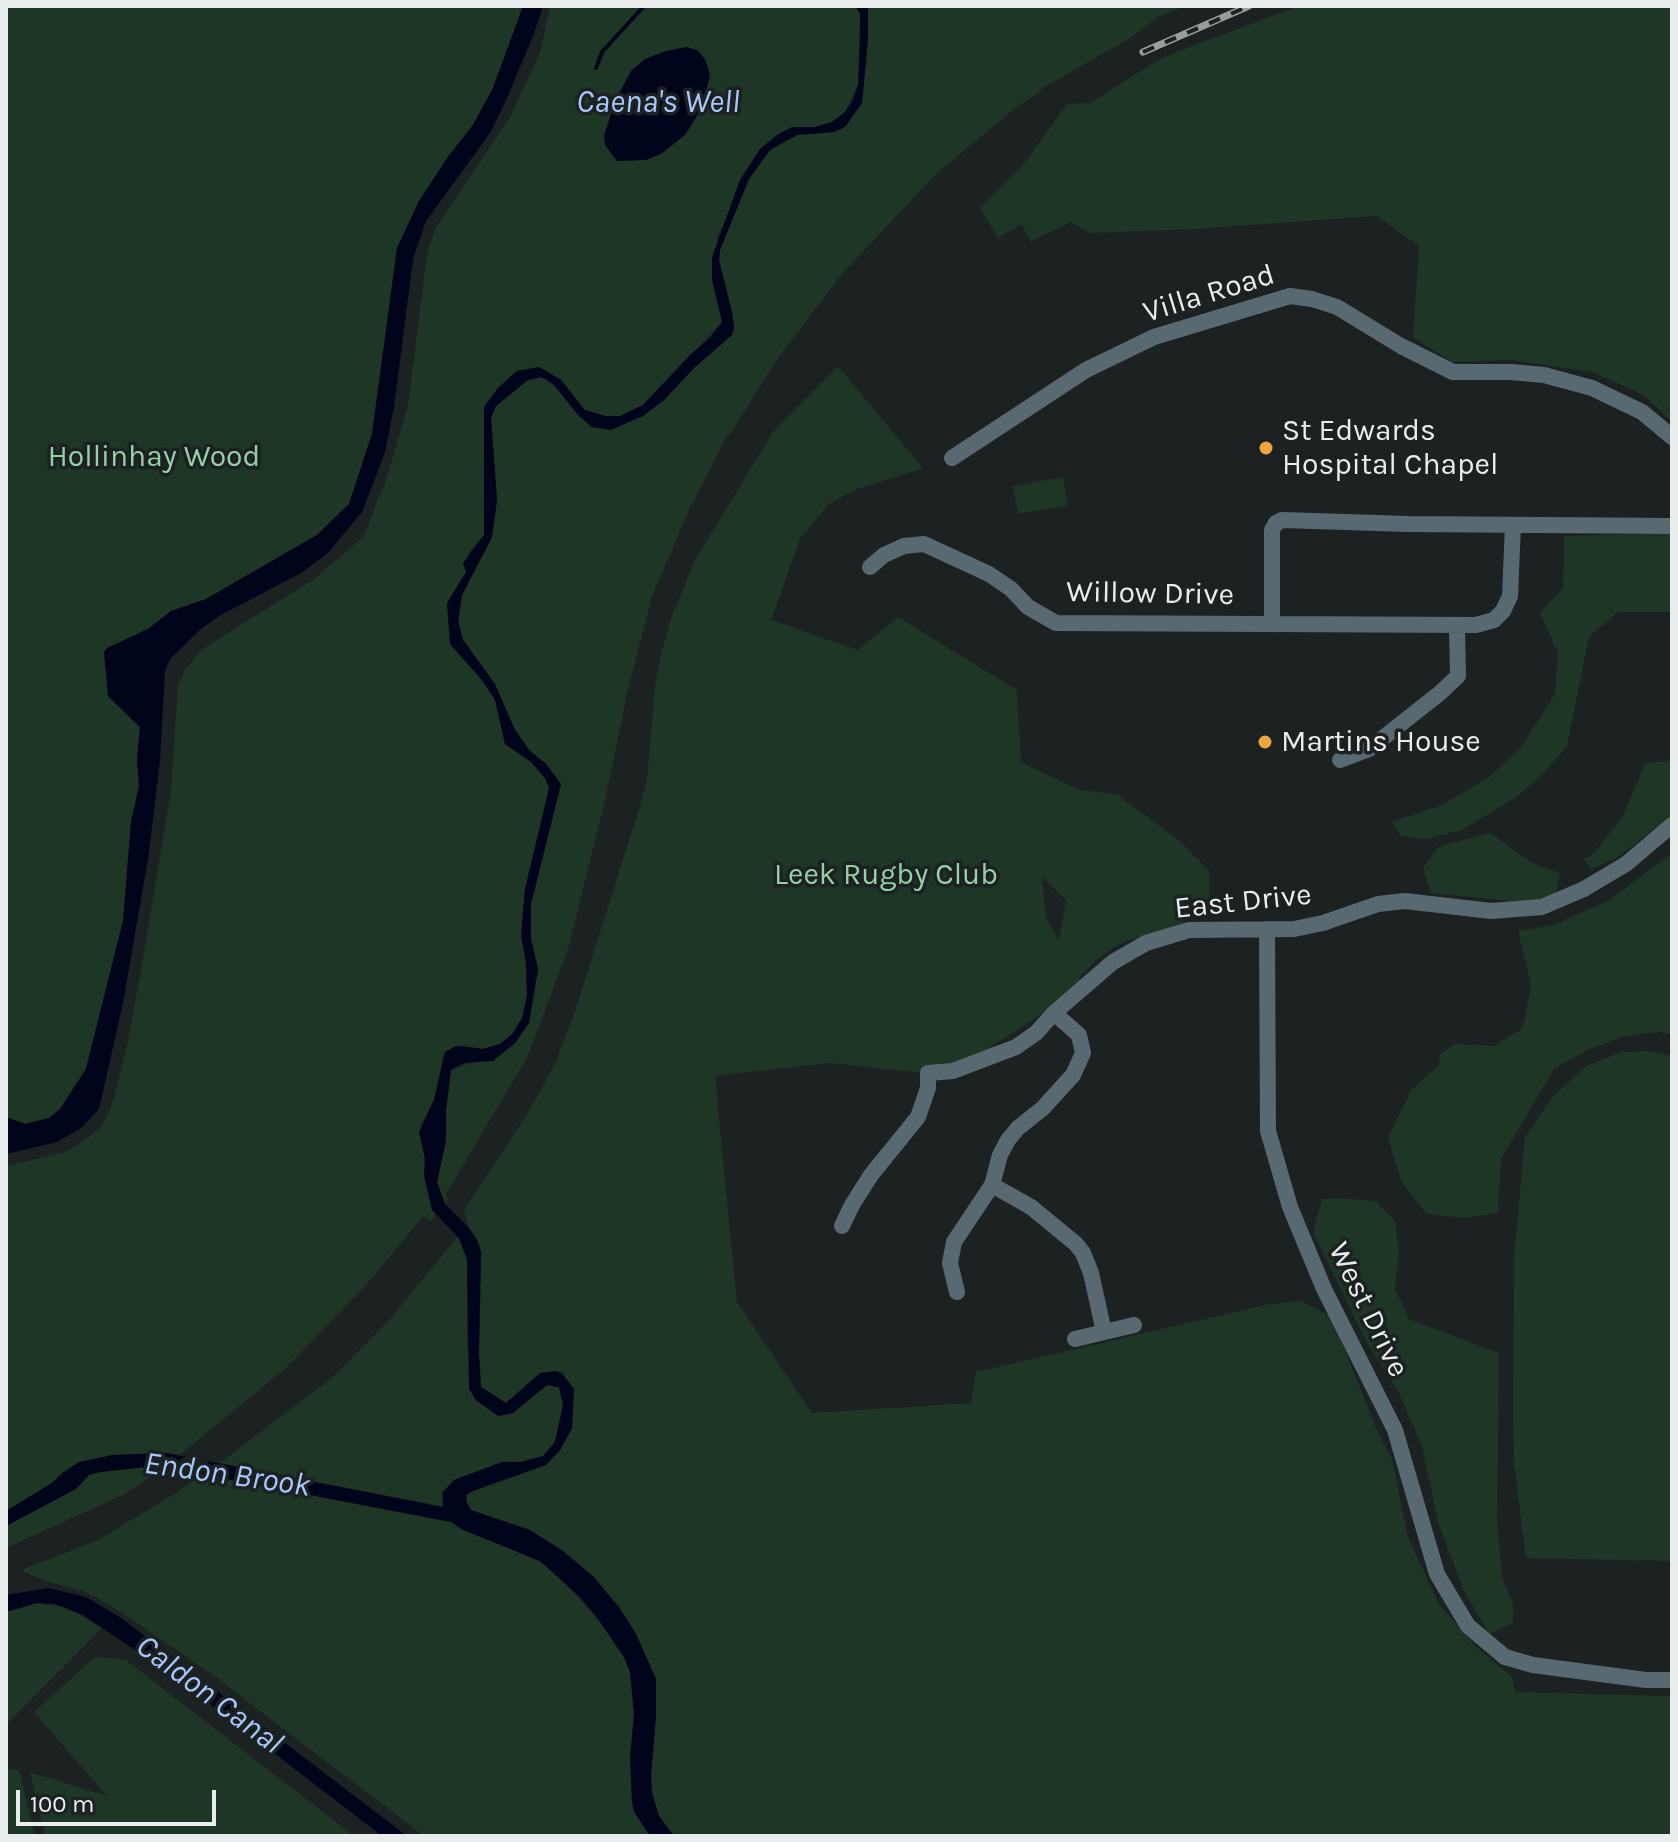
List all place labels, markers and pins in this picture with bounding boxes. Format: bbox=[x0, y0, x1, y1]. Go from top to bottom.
place label: St Edwards Hospital Chapel bbox=[1282, 413, 1498, 484]
marker: St Edwards Hospital Chapel bbox=[1257, 439, 1275, 457]
place label: Martins House bbox=[1281, 724, 1481, 760]
marker: Martins House bbox=[1256, 733, 1274, 751]

